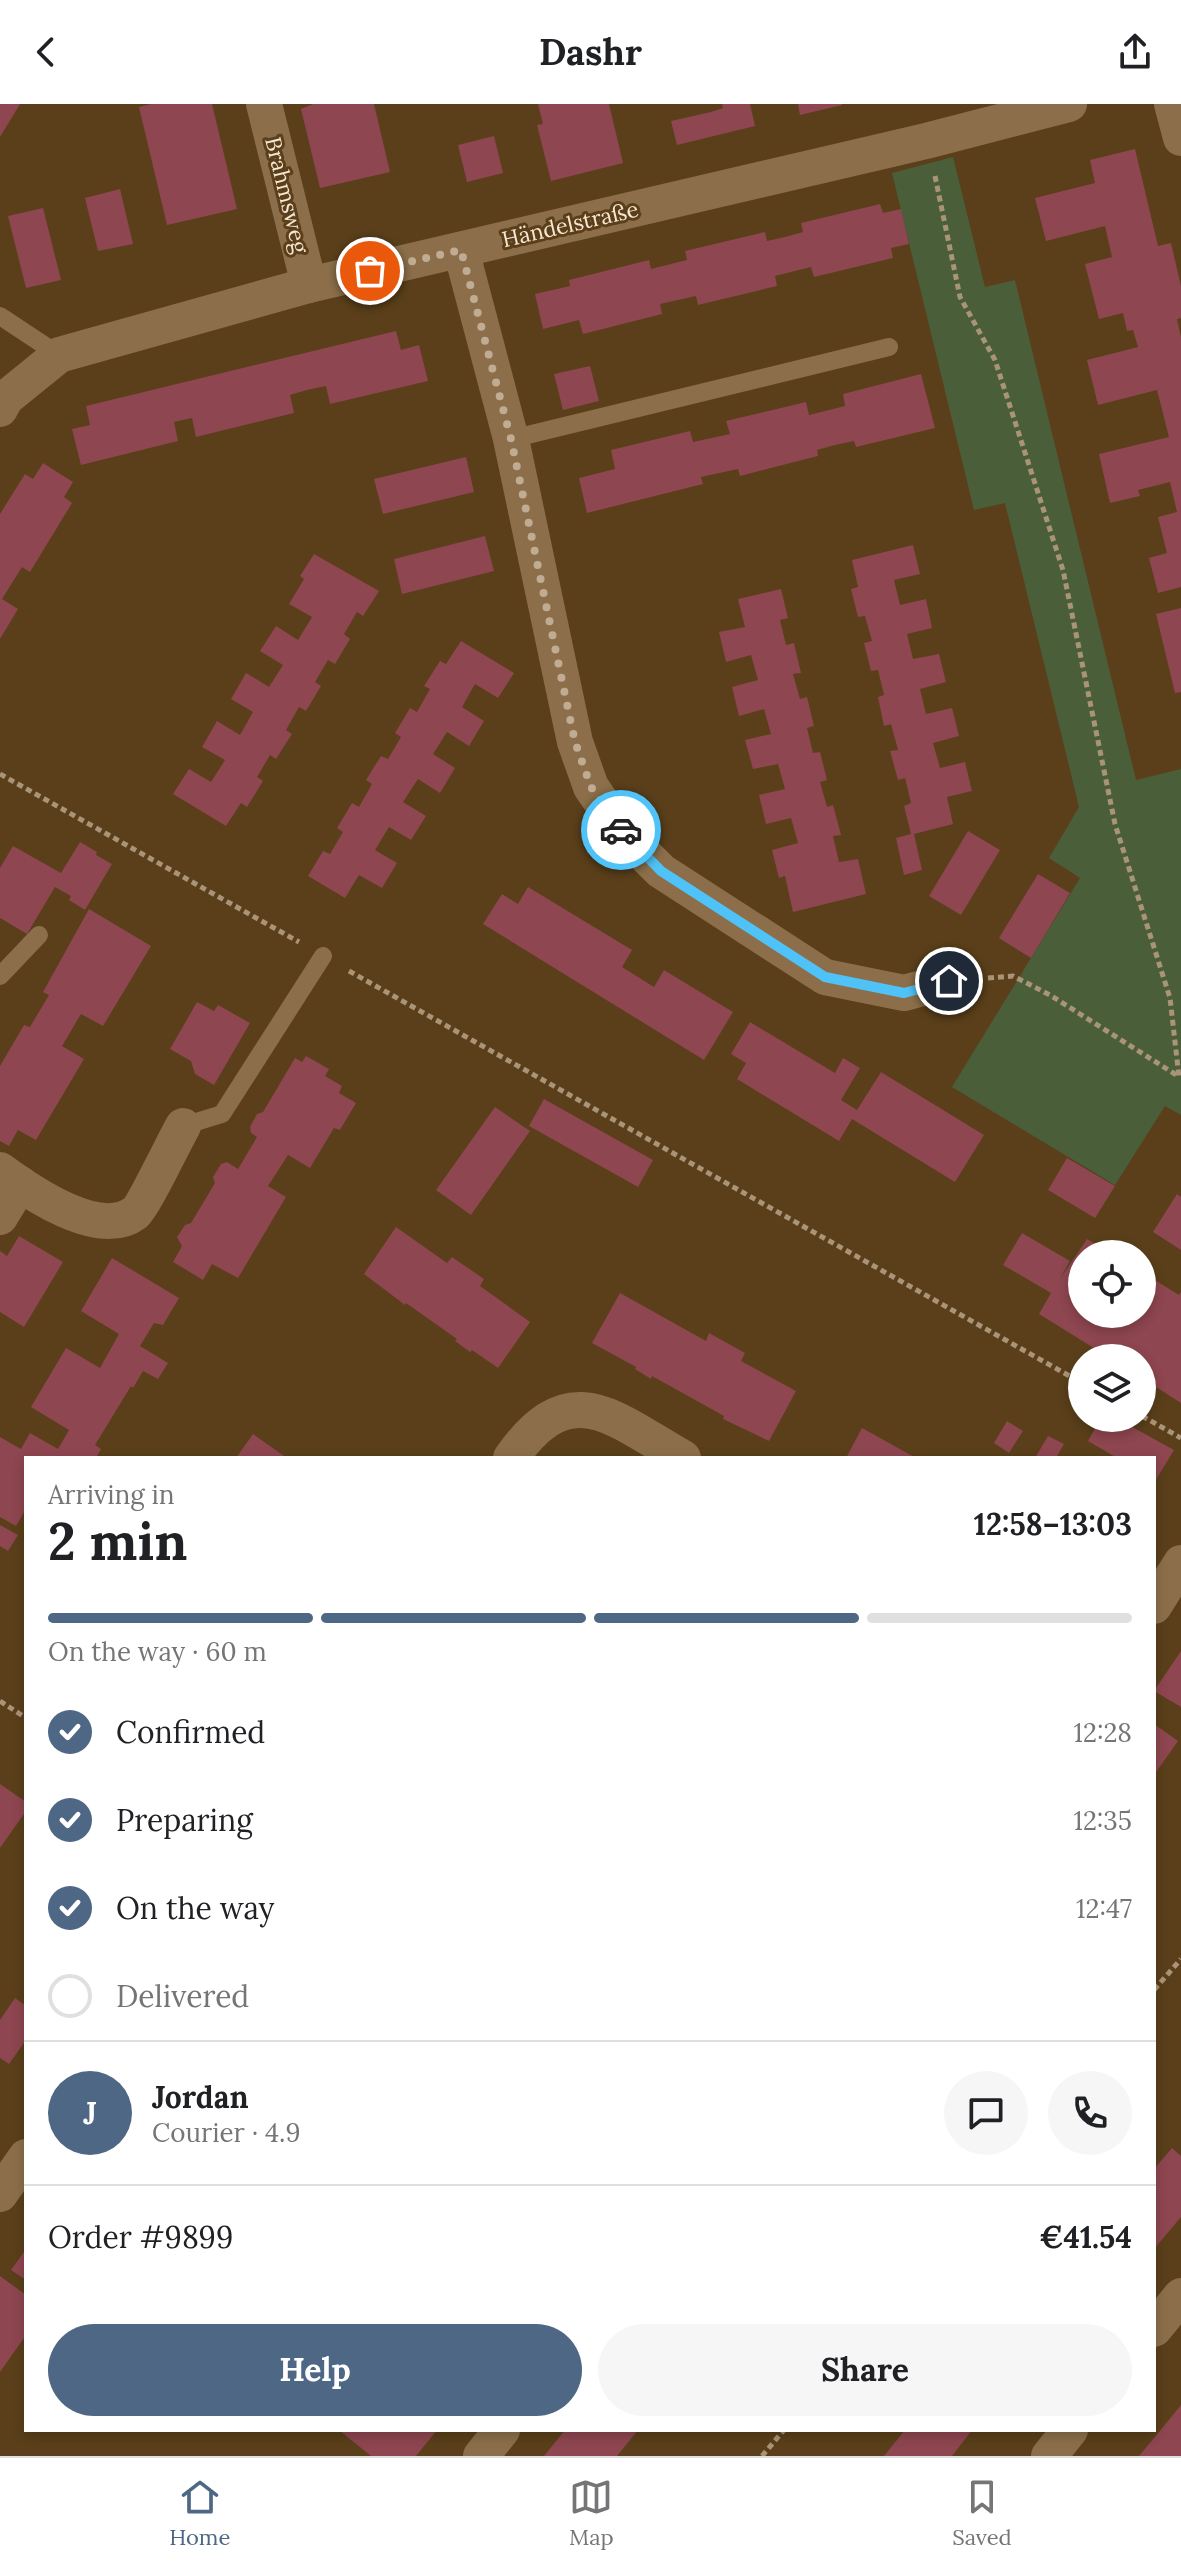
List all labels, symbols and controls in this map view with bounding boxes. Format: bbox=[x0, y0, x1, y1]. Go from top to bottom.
text: Dashr bbox=[539, 29, 642, 75]
icon: back bbox=[24, 30, 68, 74]
icon: share bbox=[1113, 30, 1157, 74]
street label: Brahmsweg bbox=[259, 134, 315, 257]
street label: Händelstraße bbox=[499, 195, 641, 253]
pin bbox=[336, 237, 404, 305]
icon: bag bbox=[348, 249, 392, 293]
courier bbox=[581, 790, 661, 870]
icon: car bbox=[599, 808, 643, 852]
pin bbox=[915, 947, 983, 1015]
icon: home bbox=[927, 959, 971, 1003]
map controls bbox=[1068, 1240, 1156, 1432]
button: locate bbox=[1068, 1240, 1156, 1328]
button: layers bbox=[1068, 1344, 1156, 1432]
text: Arriving in bbox=[48, 1478, 175, 1511]
text: 12:58–13:03 bbox=[974, 1505, 1132, 1543]
text: 2 min bbox=[48, 1508, 187, 1574]
text: On the way · 60 m bbox=[48, 1635, 267, 1668]
icon: check bbox=[48, 1710, 92, 1754]
text: Confirmed bbox=[116, 1713, 265, 1751]
text: 12:28 bbox=[1073, 1716, 1132, 1749]
icon: check bbox=[48, 1798, 92, 1842]
text: Preparing bbox=[116, 1801, 253, 1839]
text: 12:35 bbox=[1073, 1804, 1132, 1837]
icon: check bbox=[48, 1886, 92, 1930]
text: On the way bbox=[116, 1889, 274, 1927]
text: 12:47 bbox=[1076, 1892, 1132, 1925]
text: Delivered bbox=[116, 1977, 249, 2015]
button: chat bbox=[944, 2071, 1028, 2155]
button: phone bbox=[1048, 2071, 1132, 2155]
text: Jordan bbox=[152, 2078, 249, 2116]
text: J bbox=[83, 2094, 97, 2132]
text: Courier · 4.9 bbox=[152, 2116, 301, 2149]
text: Order #9899 bbox=[48, 2218, 233, 2256]
text: €41.54 bbox=[1039, 2218, 1132, 2256]
button: Help bbox=[48, 2324, 582, 2416]
button: Share bbox=[598, 2324, 1132, 2416]
tab: Home bbox=[169, 2475, 230, 2551]
tab: Map bbox=[569, 2475, 614, 2551]
tab: Saved bbox=[952, 2475, 1012, 2551]

